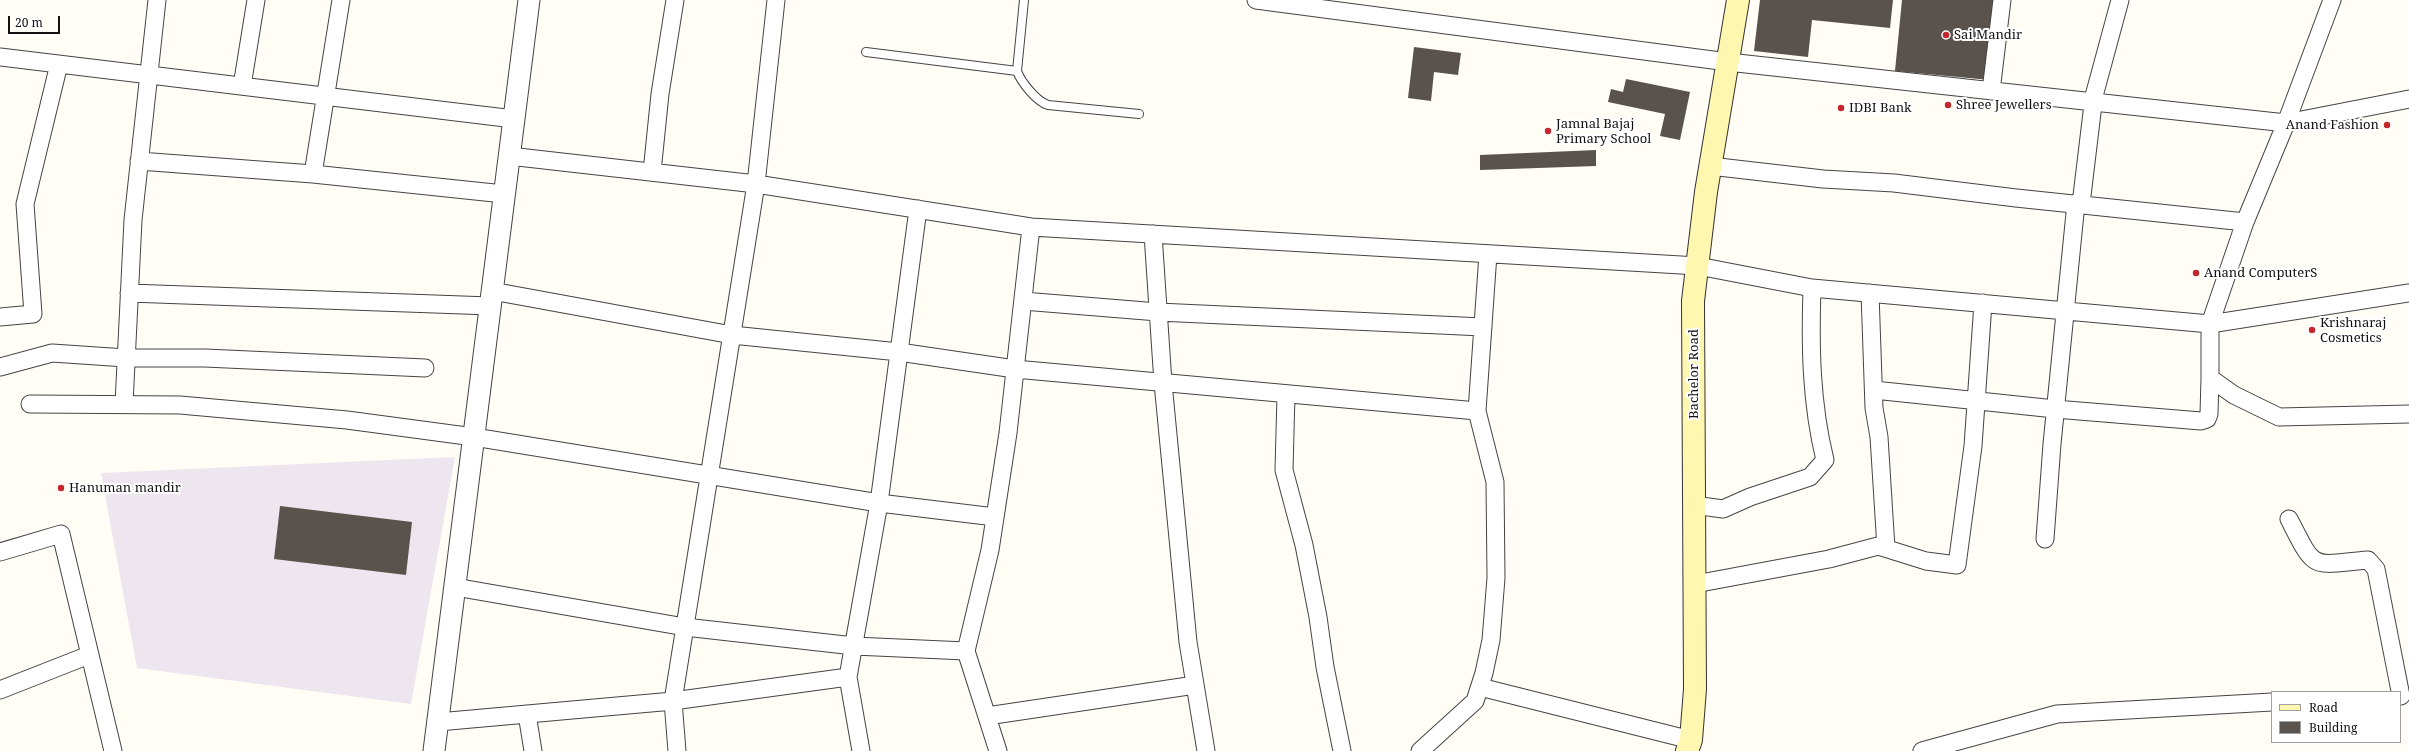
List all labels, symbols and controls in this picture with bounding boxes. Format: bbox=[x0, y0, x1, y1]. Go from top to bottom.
scale bar bbox=[10, 8, 62, 34]
text: 20 m bbox=[15, 14, 43, 31]
place label: Sai Mandir bbox=[1954, 27, 2022, 43]
marker: Sai Mandir bbox=[1941, 30, 1951, 40]
place label: Shree Jewellers bbox=[1956, 97, 2051, 113]
place label: IDBI Bank bbox=[1849, 100, 1912, 116]
marker: Shree Jewellers bbox=[1943, 100, 1953, 110]
marker: IDBI Bank bbox=[1836, 103, 1846, 113]
place label: Jamnal Bajaj Primary School bbox=[1556, 116, 1651, 147]
place label: Anand Fashion bbox=[2286, 117, 2379, 133]
marker: Anand Fashion bbox=[2382, 120, 2392, 130]
marker: Jamnal Bajaj Primary School bbox=[1543, 126, 1553, 136]
place label: Anand ComputerS bbox=[2204, 265, 2317, 281]
marker: Anand ComputerS bbox=[2191, 268, 2201, 278]
place label: Krishnaraj Cosmetics bbox=[2320, 315, 2386, 346]
marker: Krishnaraj Cosmetics bbox=[2307, 325, 2317, 335]
street label: Bachelor Road bbox=[1686, 329, 1702, 419]
place label: Hanuman mandir bbox=[69, 480, 181, 496]
marker: Hanuman mandir bbox=[56, 483, 66, 493]
legend bbox=[2271, 691, 2401, 743]
text: Road bbox=[2309, 699, 2338, 716]
text: Building bbox=[2309, 719, 2357, 736]

